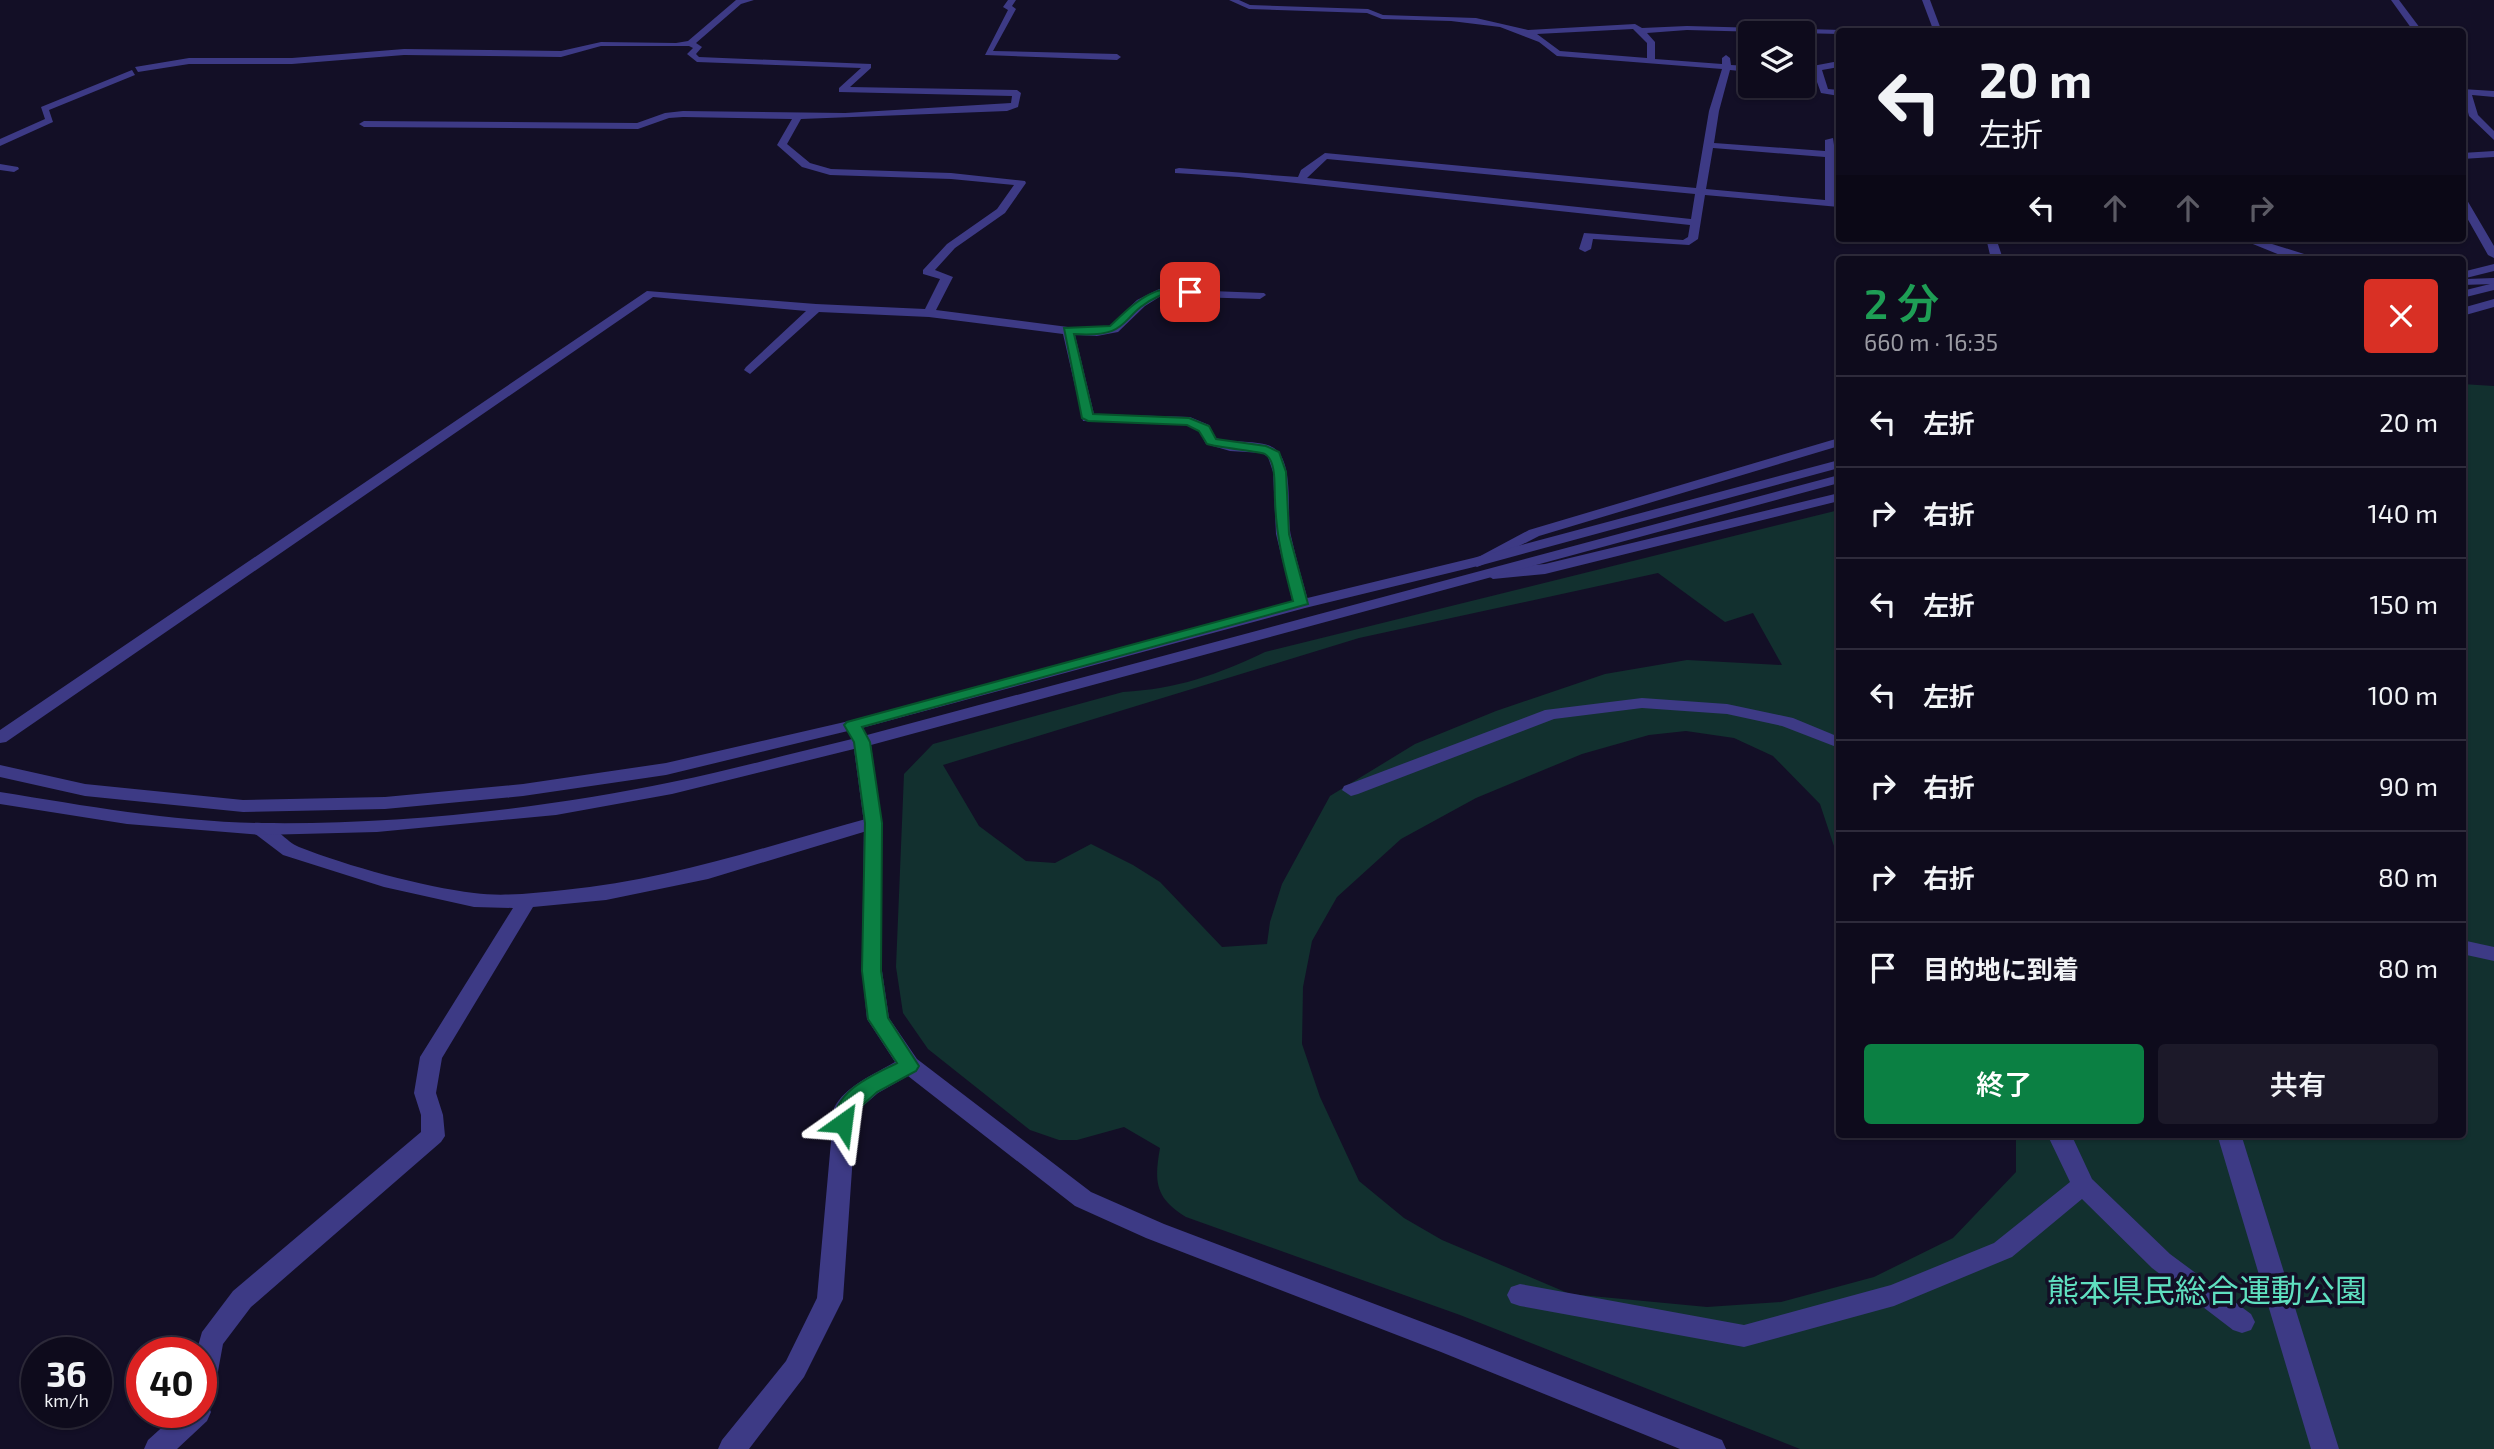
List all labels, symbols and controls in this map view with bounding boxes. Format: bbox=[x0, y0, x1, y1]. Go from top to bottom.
map controls bbox=[1738, 21, 1815, 98]
button: layers bbox=[1738, 21, 1815, 98]
text: 20 m bbox=[1979, 49, 2092, 108]
icon: left bbox=[1864, 56, 1955, 147]
text: 左折 bbox=[1979, 114, 2043, 152]
icon: left bbox=[2023, 189, 2061, 227]
icon: ahead bbox=[2096, 189, 2134, 227]
icon: ahead bbox=[2169, 189, 2207, 227]
icon: right bbox=[2242, 189, 2280, 227]
pin bbox=[1160, 262, 1220, 322]
icon: arrive bbox=[1171, 273, 1209, 311]
text: 2 分 bbox=[1864, 277, 1939, 327]
button: close bbox=[2364, 279, 2438, 353]
text: 660 m · 16:35 bbox=[1864, 328, 1998, 356]
icon: left bbox=[1864, 403, 1902, 441]
text: 20 m bbox=[2379, 406, 2438, 437]
text: 左折 bbox=[1923, 407, 1975, 438]
icon: right bbox=[1864, 494, 1902, 532]
text: 140 m bbox=[2367, 497, 2438, 528]
text: 右折 bbox=[1923, 498, 1975, 529]
icon: left bbox=[1864, 585, 1902, 623]
text: 150 m bbox=[2369, 588, 2438, 619]
text: 左折 bbox=[1923, 589, 1975, 620]
icon: left bbox=[1864, 676, 1902, 714]
text: 100 m bbox=[2368, 679, 2438, 710]
text: 左折 bbox=[1923, 680, 1975, 711]
icon: right bbox=[1864, 767, 1902, 805]
text: 90 m bbox=[2379, 770, 2438, 801]
text: 右折 bbox=[1923, 771, 1975, 802]
icon: right bbox=[1864, 858, 1902, 896]
text: 80 m bbox=[2378, 861, 2438, 892]
text: 右折 bbox=[1923, 862, 1975, 893]
icon: arrive bbox=[1864, 949, 1902, 987]
text: 80 m bbox=[2378, 952, 2438, 983]
text: 目的地に到着 bbox=[1923, 953, 2079, 984]
button: 終了 bbox=[1864, 1044, 2144, 1124]
button: 共有 bbox=[2158, 1044, 2438, 1124]
position arrow bbox=[806, 1086, 880, 1160]
park label: 熊本県民総合運動公園 bbox=[2047, 1270, 2367, 1308]
speed limit sign: 40 bbox=[126, 1337, 217, 1428]
text: 36 bbox=[46, 1352, 87, 1394]
text: km/h bbox=[44, 1389, 89, 1411]

